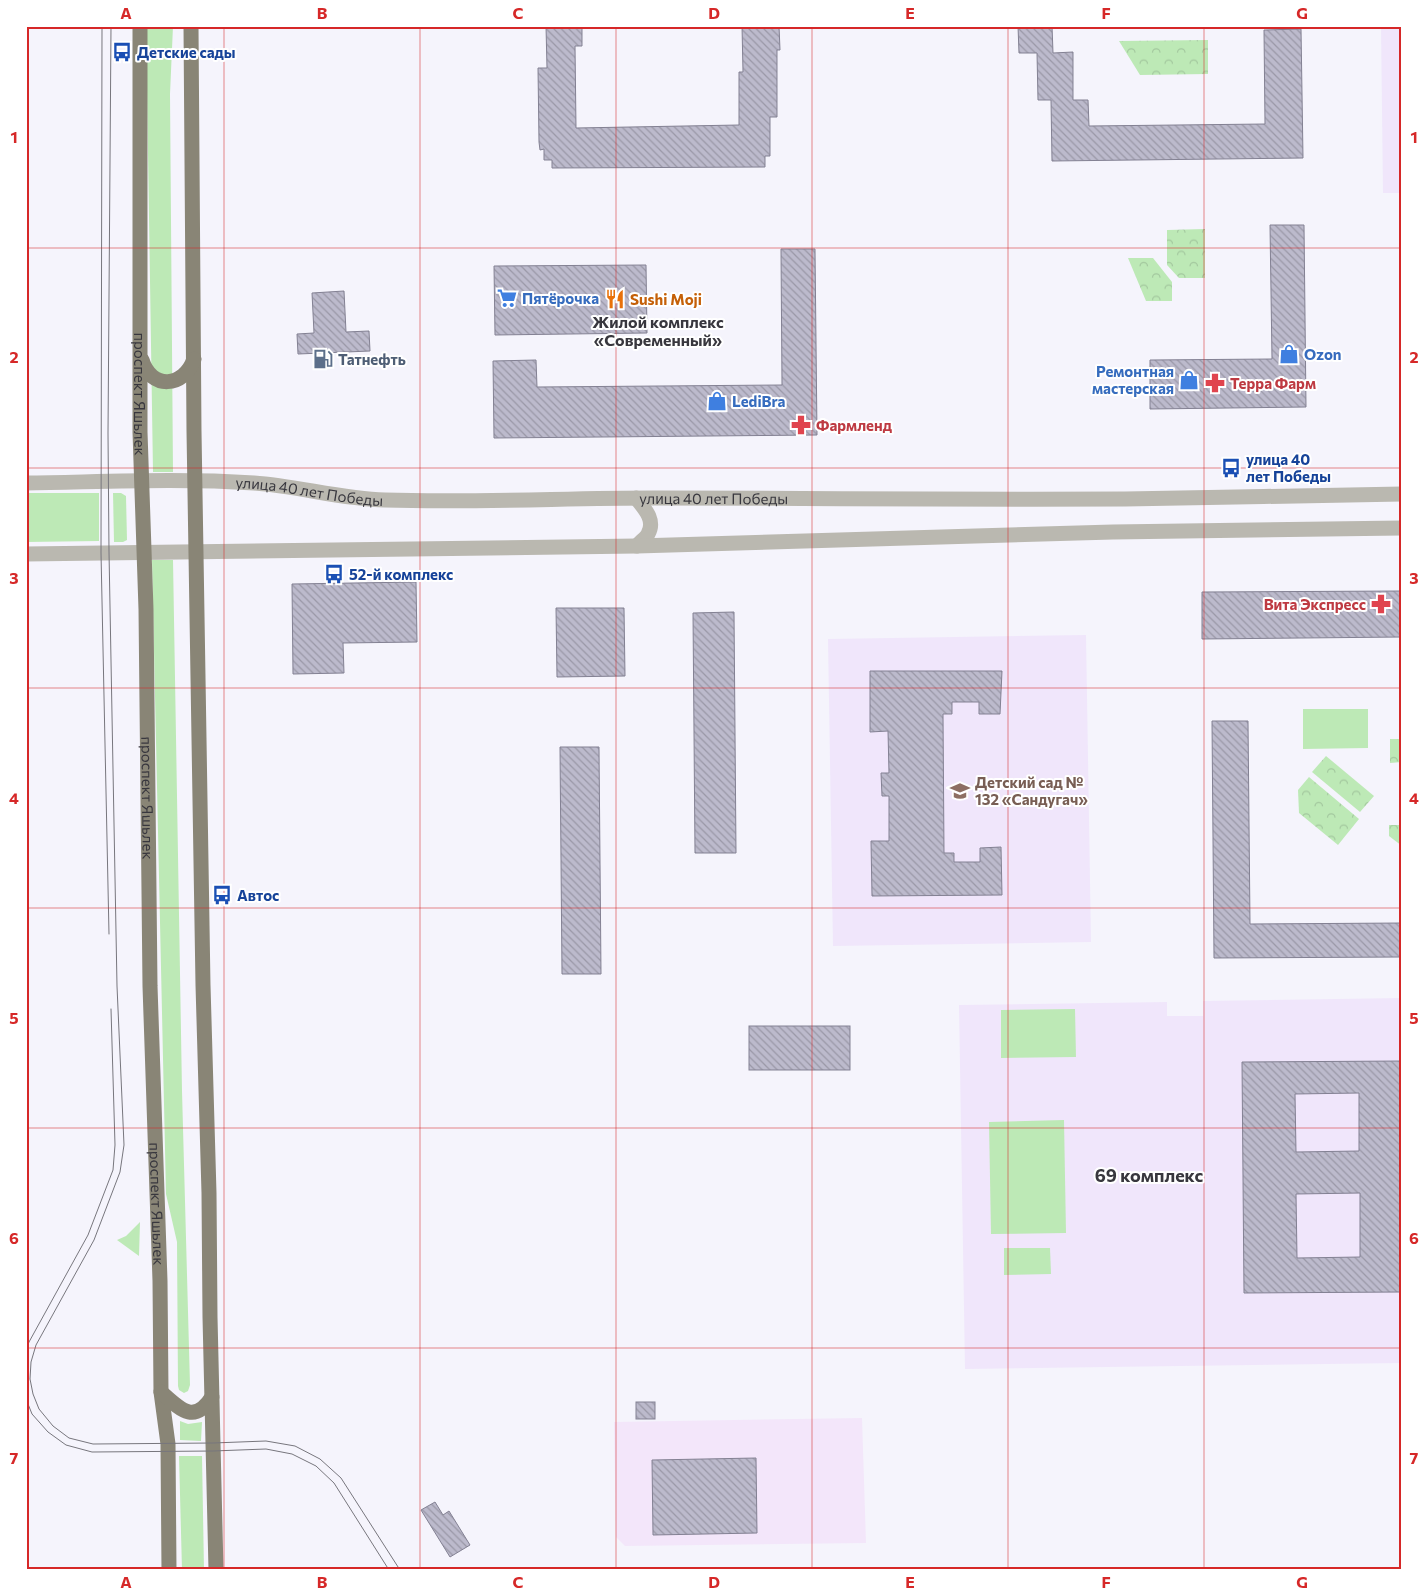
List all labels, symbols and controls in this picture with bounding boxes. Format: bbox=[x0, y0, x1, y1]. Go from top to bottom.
text: A bbox=[120, 3, 132, 22]
text: B bbox=[317, 3, 328, 22]
text: C bbox=[513, 3, 524, 22]
text: D bbox=[708, 3, 720, 22]
text: E bbox=[905, 3, 915, 22]
text: F bbox=[1101, 3, 1111, 22]
text: G bbox=[1296, 3, 1308, 22]
bus stop icon: Детские сады bbox=[111, 41, 133, 63]
place label: Детские сады bbox=[137, 43, 236, 61]
text: 1 bbox=[10, 127, 18, 146]
text: 1 bbox=[1410, 127, 1418, 146]
supermarket icon: Пятёрочка bbox=[496, 287, 518, 309]
restaurant icon: Sushi Moji bbox=[604, 288, 626, 310]
place label: Пятёрочка bbox=[522, 289, 599, 307]
place label: Sushi Moji bbox=[630, 290, 702, 308]
district label: Жилой комплекс «Современный» bbox=[592, 312, 724, 349]
street label: проспект Яшьлек bbox=[131, 333, 150, 456]
shop icon: Ozon bbox=[1278, 343, 1300, 365]
place label: Ozon bbox=[1304, 345, 1342, 363]
text: 2 bbox=[9, 347, 19, 366]
text: 2 bbox=[1409, 347, 1419, 366]
fuel station icon: Татнефть bbox=[312, 348, 334, 370]
place label: Татнефть bbox=[338, 350, 406, 368]
place label: Ремонтная мастерская bbox=[1092, 362, 1174, 397]
shop icon: Ремонтная мастерская bbox=[1178, 369, 1200, 391]
pharmacy icon: Терра Фарм bbox=[1204, 372, 1226, 394]
place label: Терра Фарм bbox=[1230, 374, 1316, 392]
shop icon: LediBra bbox=[706, 390, 728, 412]
place label: LediBra bbox=[732, 392, 786, 410]
pharmacy icon: Фармленд bbox=[790, 414, 812, 436]
place label: Фармленд bbox=[816, 416, 893, 434]
place label: улица 40 лет Победы bbox=[1246, 450, 1331, 485]
bus stop icon: улица 40 лет Победы bbox=[1220, 457, 1242, 479]
street label: улица 40 лет Победы bbox=[235, 473, 384, 509]
street label: улица 40 лет Победы bbox=[639, 489, 788, 507]
bus stop icon: 52-й комплекс bbox=[323, 563, 345, 585]
place label: 52-й комплекс bbox=[349, 565, 453, 583]
text: 3 bbox=[9, 568, 19, 587]
text: 3 bbox=[1409, 568, 1419, 587]
pharmacy icon: Вита Экспресс bbox=[1370, 593, 1392, 615]
place label: Вита Экспресс bbox=[1264, 595, 1366, 613]
street label: проспект Яшьлек bbox=[138, 736, 158, 859]
place label: Детский сад № 132 «Сандугач» bbox=[975, 773, 1088, 808]
school or university icon: Детский сад № 132 «Сандугач» bbox=[949, 780, 971, 802]
text: 4 bbox=[9, 788, 19, 807]
text: 4 bbox=[1409, 788, 1419, 807]
bus stop icon: Автос bbox=[211, 884, 233, 906]
place label: Автос bbox=[237, 886, 279, 904]
text: 5 bbox=[9, 1008, 19, 1027]
text: 5 bbox=[1409, 1008, 1419, 1027]
street label: проспект Яшьлек bbox=[146, 1142, 168, 1266]
district label: 69 комплекс bbox=[1095, 1164, 1203, 1186]
text: 6 bbox=[9, 1228, 19, 1247]
text: 6 bbox=[1409, 1228, 1419, 1247]
text: 7 bbox=[10, 1448, 19, 1467]
text: 7 bbox=[1410, 1448, 1419, 1467]
text: A bbox=[120, 1572, 132, 1591]
text: B bbox=[317, 1572, 328, 1591]
text: C bbox=[513, 1572, 524, 1591]
text: D bbox=[708, 1572, 720, 1591]
text: E bbox=[905, 1572, 915, 1591]
text: F bbox=[1101, 1572, 1111, 1591]
text: G bbox=[1296, 1572, 1308, 1591]

